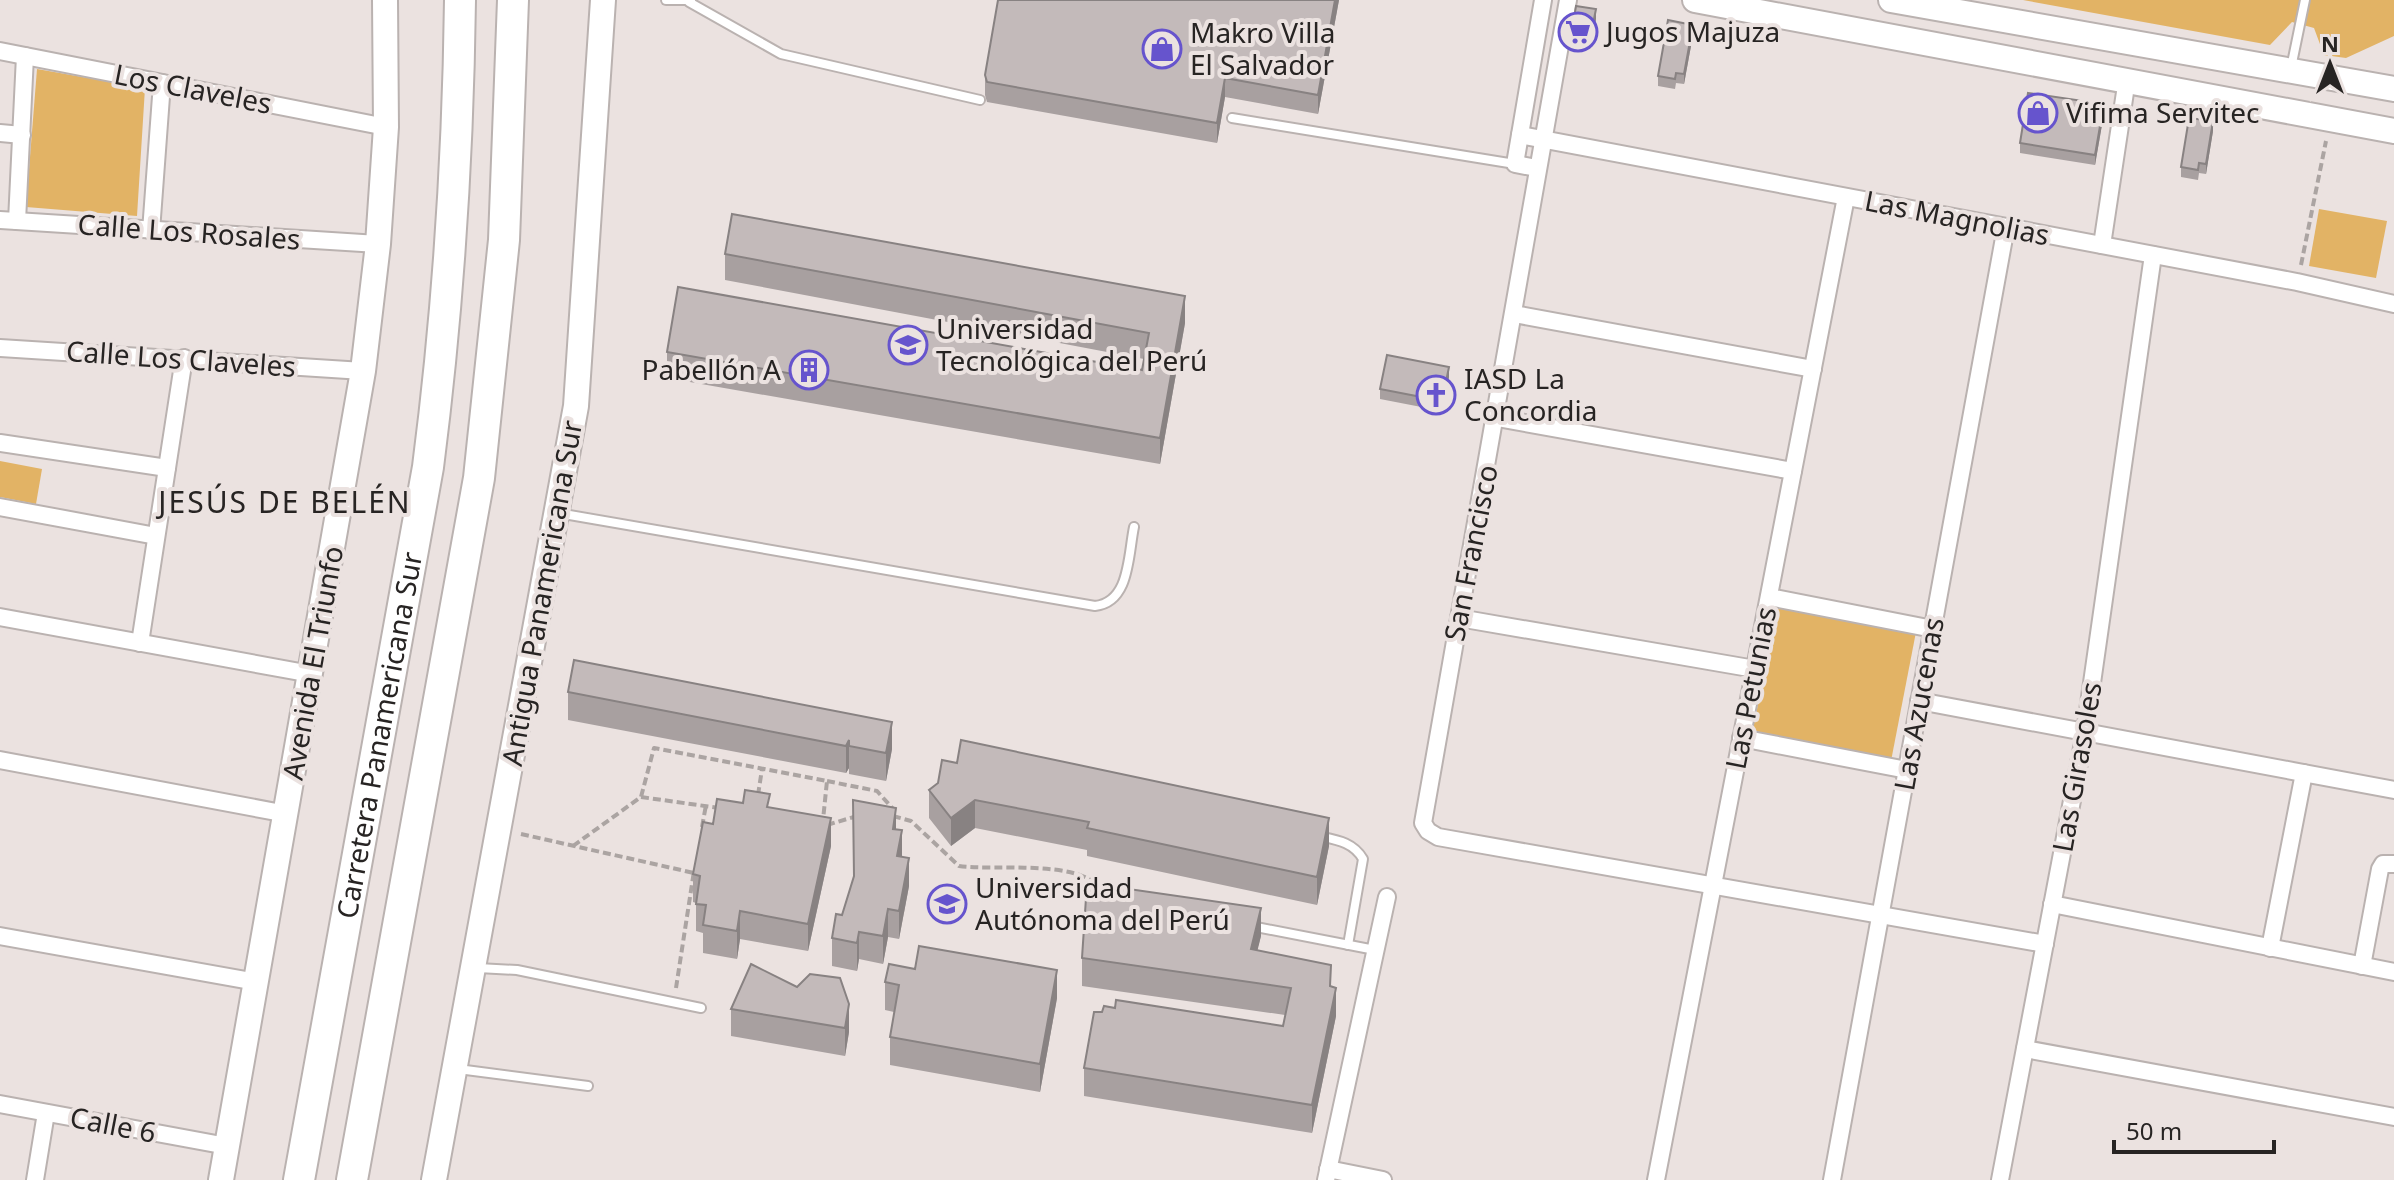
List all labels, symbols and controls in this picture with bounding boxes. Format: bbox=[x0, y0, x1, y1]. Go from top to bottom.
supermarket icon: Jugos Majuza bbox=[1557, 11, 1599, 53]
place label: Jugos Majuza bbox=[1603, 12, 1780, 50]
place label: Makro Villa El Salvador bbox=[1190, 13, 1335, 83]
north arrow bbox=[2290, 24, 2370, 104]
shop icon: Makro Villa El Salvador bbox=[1141, 28, 1183, 70]
text: N bbox=[2321, 28, 2339, 58]
street label: Los Claveles bbox=[111, 54, 275, 122]
shop icon: Vifima Servitec bbox=[2017, 92, 2059, 134]
place label: Vifima Servitec bbox=[2066, 93, 2260, 131]
street label: Las Magnolias bbox=[1862, 181, 2053, 254]
street label: Calle Los Rosales bbox=[76, 204, 302, 258]
place label: Universidad Tecnológica del Perú bbox=[936, 309, 1207, 379]
school or university icon: Universidad Tecnológica del Perú bbox=[887, 324, 929, 366]
street label: Calle Los Claveles bbox=[65, 331, 297, 385]
building icon: Pabellón A bbox=[788, 349, 830, 391]
place label: Pabellón A bbox=[641, 350, 781, 388]
place label: IASD La Concordia bbox=[1464, 359, 1597, 429]
church icon: IASD La Concordia bbox=[1415, 374, 1457, 416]
street label: Antigua Panamericana Sur bbox=[492, 417, 590, 769]
street label: San Francisco bbox=[1434, 461, 1506, 644]
district label: JESÚS DE BELÉN bbox=[155, 481, 412, 522]
street label: Avenida El Triunfo bbox=[273, 543, 351, 783]
street label: Carretera Panamericana Sur bbox=[327, 548, 430, 921]
street label: Las Petunias bbox=[1716, 603, 1784, 772]
street label: Las Azucenas bbox=[1884, 614, 1952, 793]
street label: Las Girasoles bbox=[2042, 679, 2110, 855]
place label: Universidad Autónoma del Perú bbox=[975, 868, 1230, 938]
school or university icon: Universidad Autónoma del Perú bbox=[926, 883, 968, 925]
street label: Calle 6 bbox=[67, 1097, 159, 1151]
scale bar bbox=[2114, 1104, 2274, 1154]
text: 50 m bbox=[2126, 1114, 2182, 1147]

